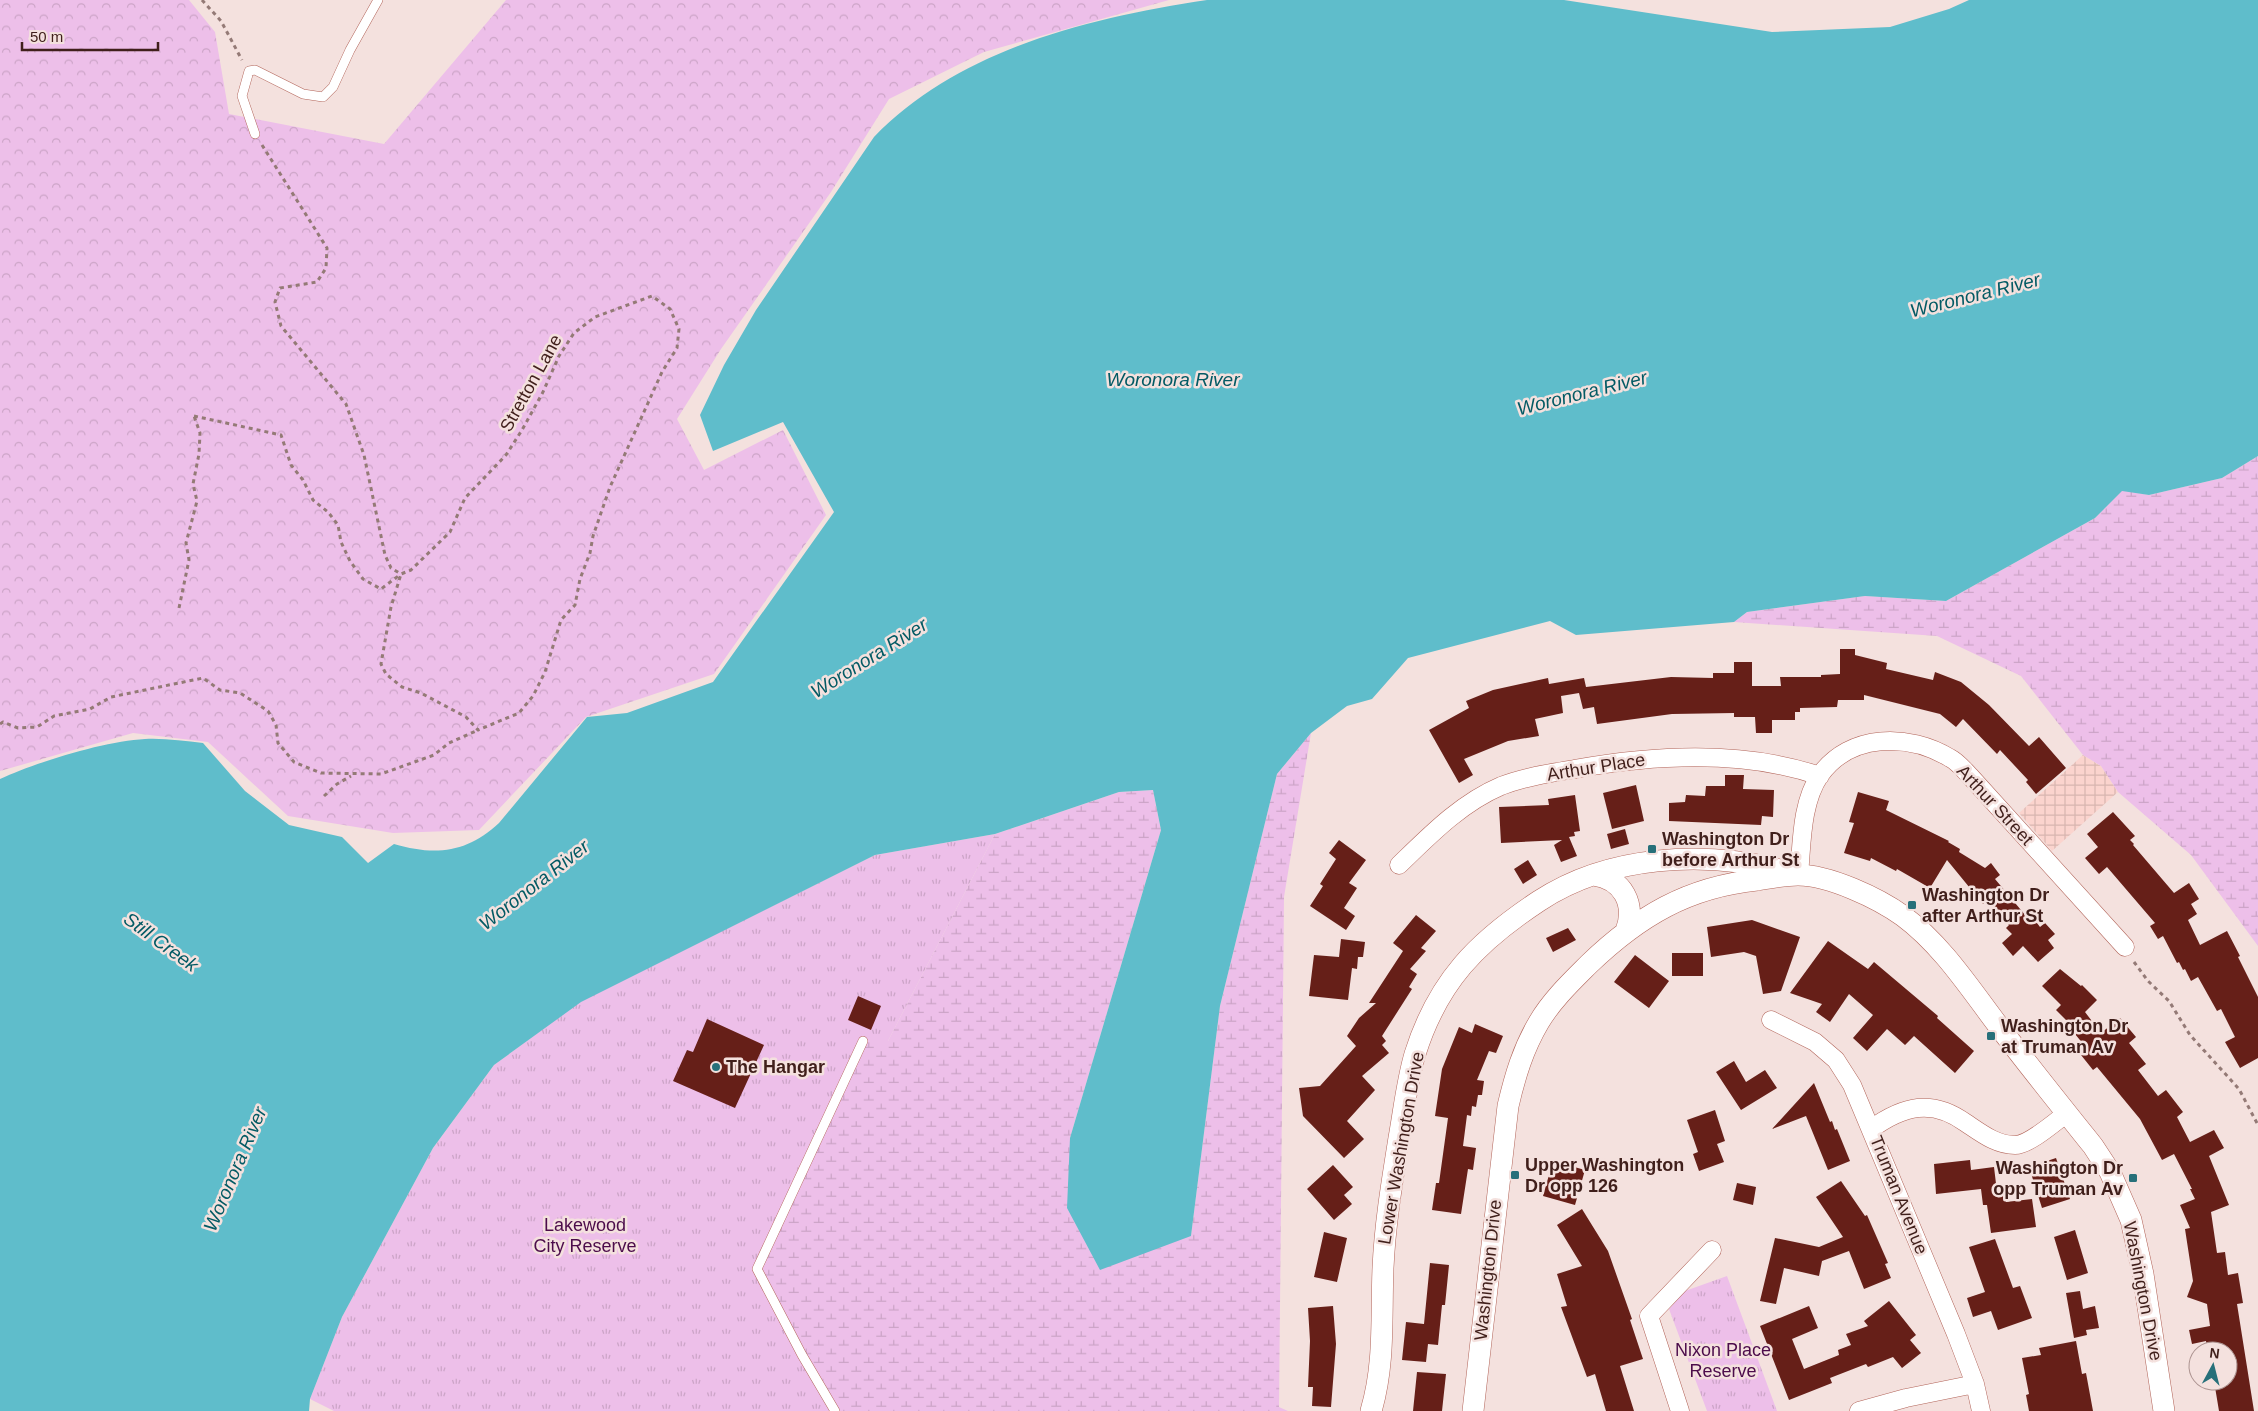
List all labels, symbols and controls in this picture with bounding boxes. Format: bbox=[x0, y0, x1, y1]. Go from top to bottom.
scale bar bbox=[22, 20, 159, 52]
text: 50 m bbox=[30, 28, 63, 45]
water label: Woronora River bbox=[1908, 269, 2043, 321]
street label: Stretton Lane bbox=[496, 331, 566, 435]
water label: Woronora River bbox=[1515, 367, 1650, 419]
water label: Woronora River bbox=[1106, 369, 1240, 390]
water label: Woronora River bbox=[807, 613, 932, 702]
street label: Arthur Place bbox=[1546, 749, 1646, 785]
street label: Arthur Street bbox=[1953, 761, 2037, 849]
place label: Washington Dr before Arthur St bbox=[1662, 829, 1799, 870]
water label: Woronora River bbox=[475, 835, 593, 934]
marker: Washington Dr before Arthur St bbox=[1646, 843, 1658, 855]
place label: Washington Dr after Arthur St bbox=[1922, 885, 2049, 926]
marker: Washington Dr after Arthur St bbox=[1906, 899, 1918, 911]
water label: Still Creek bbox=[120, 908, 203, 977]
place label: Washington Dr at Truman Av bbox=[2001, 1016, 2128, 1057]
marker: Washington Dr at Truman Av bbox=[1985, 1030, 1997, 1042]
street label: Lower Washington Drive bbox=[1374, 1050, 1428, 1246]
place label: The Hangar bbox=[726, 1057, 825, 1077]
marker: The Hangar bbox=[710, 1061, 722, 1073]
water label: Woronora River bbox=[199, 1103, 271, 1234]
street label: Truman Avenue bbox=[1866, 1133, 1932, 1257]
place label: Upper Washington Dr opp 126 bbox=[1525, 1155, 1684, 1196]
place label: Washington Dr opp Truman Av bbox=[1993, 1158, 2123, 1199]
marker: Upper Washington Dr opp 126 bbox=[1509, 1169, 1521, 1181]
marker: Washington Dr opp Truman Av bbox=[2127, 1172, 2139, 1184]
street label: Washington Drive bbox=[1471, 1199, 1505, 1341]
park label: Lakewood City Reserve bbox=[533, 1215, 637, 1256]
street label: Washington Drive bbox=[2120, 1220, 2166, 1362]
park label: Nixon Place Reserve bbox=[1675, 1340, 1771, 1381]
north arrow bbox=[2188, 1341, 2238, 1391]
text: N bbox=[2209, 1345, 2221, 1362]

